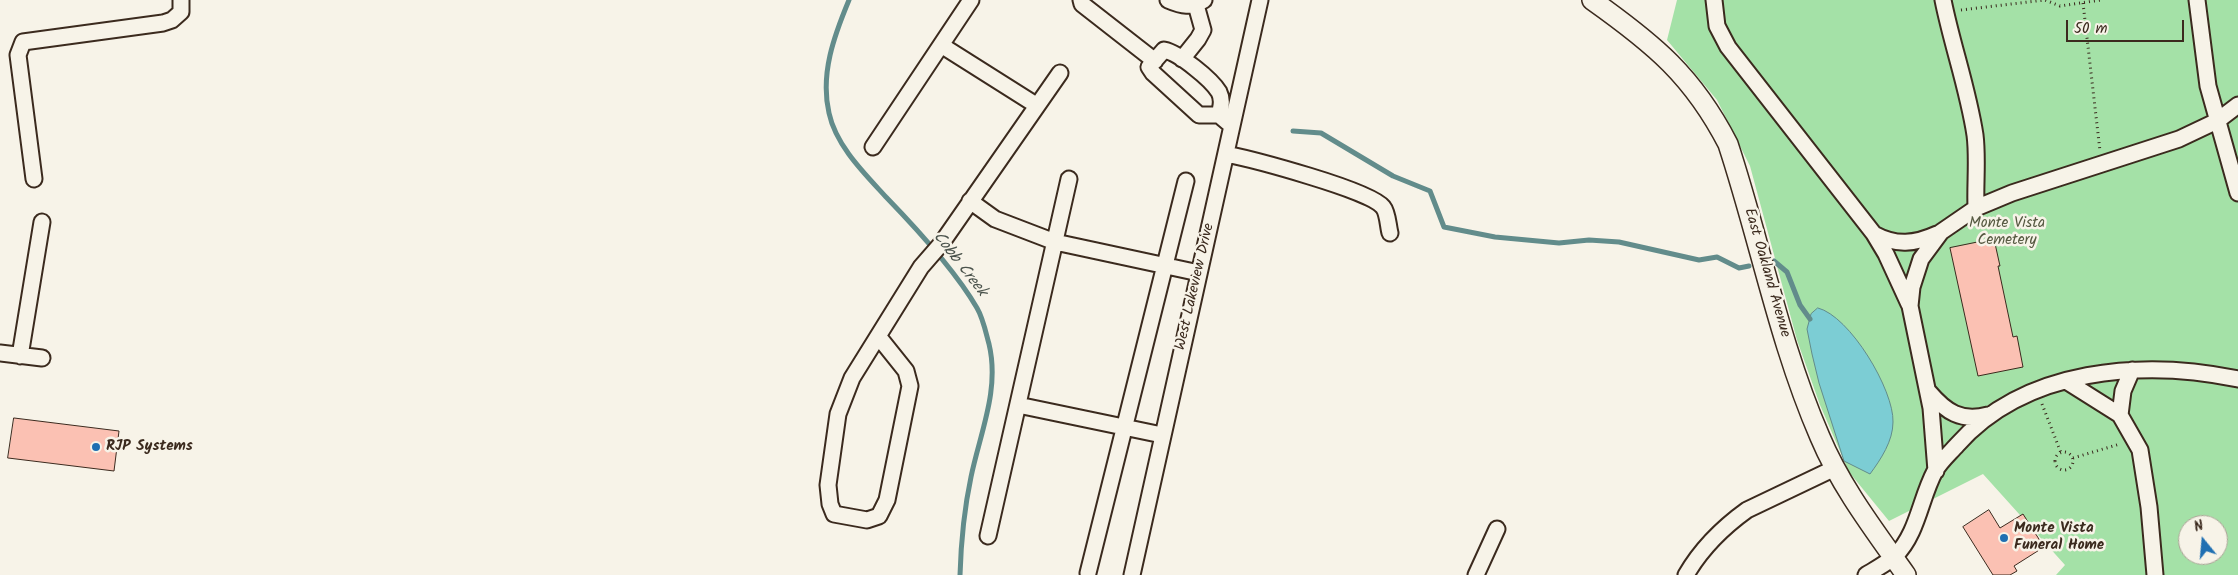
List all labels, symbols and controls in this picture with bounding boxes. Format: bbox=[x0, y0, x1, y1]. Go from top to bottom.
scale bar bbox=[2068, 10, 2186, 42]
text: 50 m bbox=[2074, 17, 2108, 41]
street label: East Oakland Avenue bbox=[1739, 206, 1793, 340]
park label: Monte Vista Cemetery bbox=[1969, 215, 2045, 250]
street label: West Lakeview Drive bbox=[1173, 222, 1219, 352]
water label: Cobb Creek bbox=[928, 229, 990, 301]
place label: RJP Systems bbox=[106, 438, 193, 456]
marker: RJP Systems bbox=[90, 441, 102, 453]
north arrow bbox=[2178, 515, 2228, 565]
text: N bbox=[2191, 515, 2206, 538]
place label: Monte Vista Funeral Home bbox=[2014, 520, 2104, 555]
marker: Monte Vista Funeral Home bbox=[1998, 532, 2010, 544]

